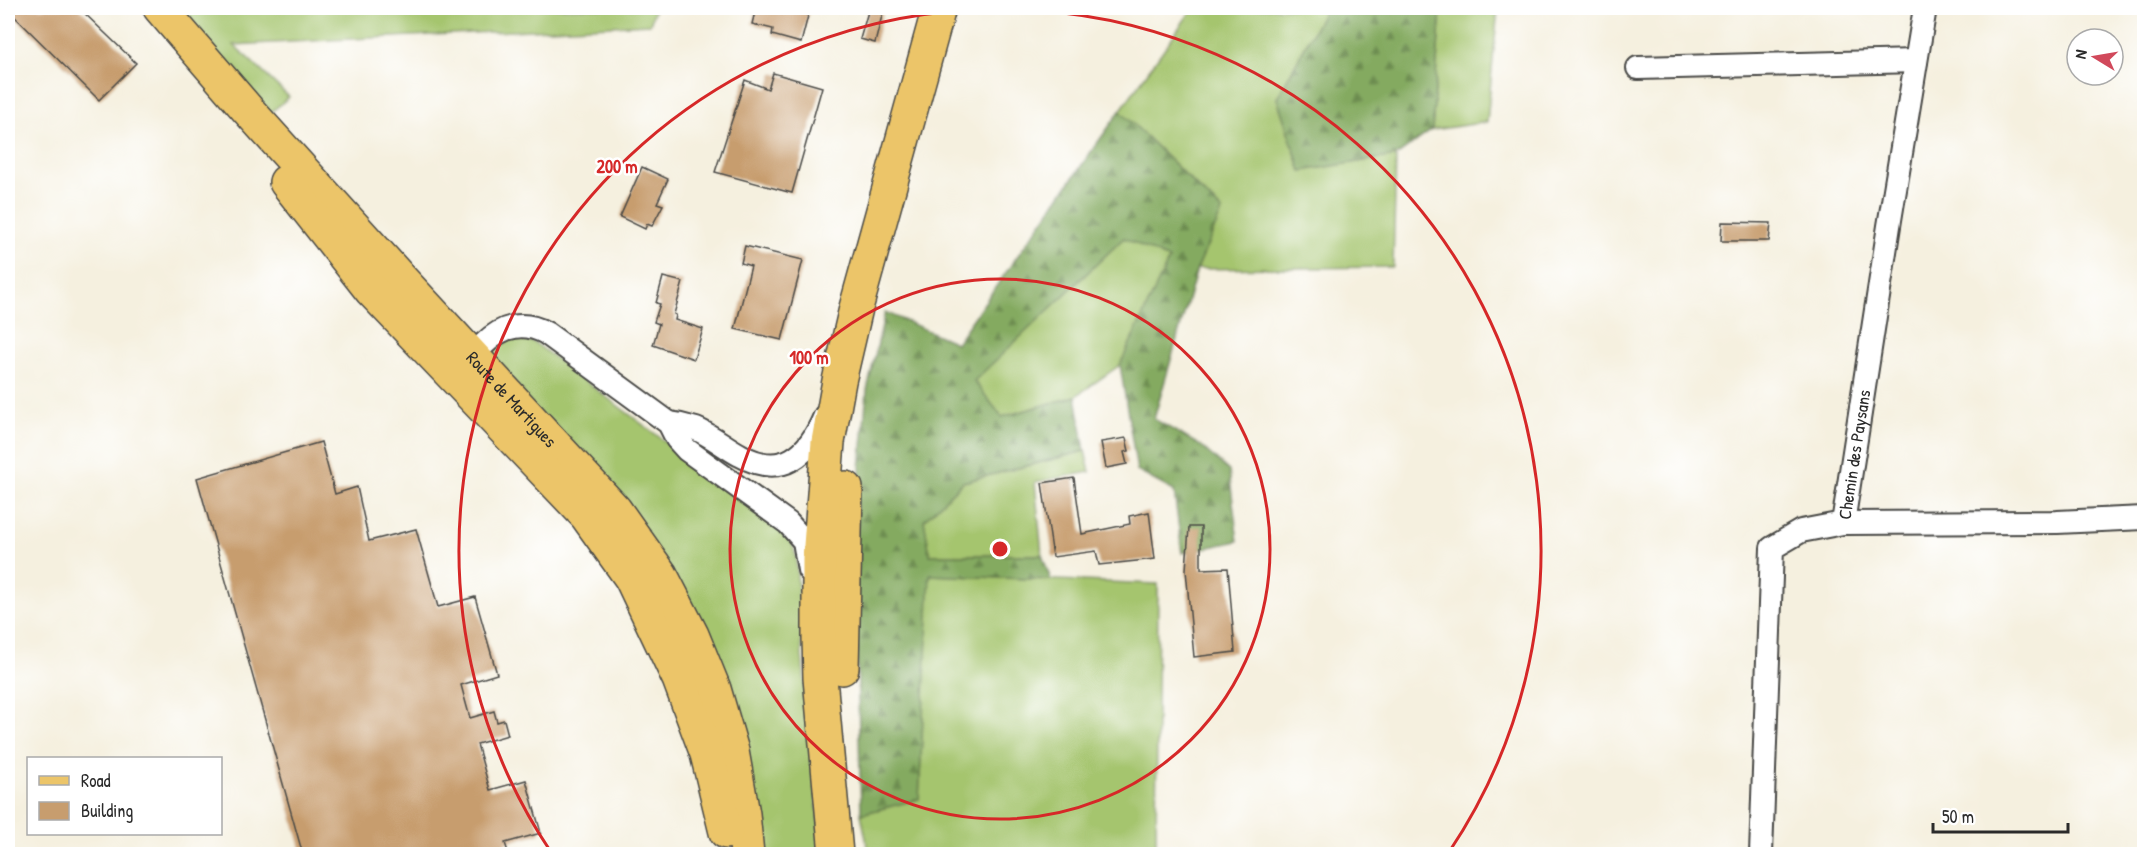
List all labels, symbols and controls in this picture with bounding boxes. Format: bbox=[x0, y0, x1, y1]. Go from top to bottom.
north arrow bbox=[2065, 27, 2125, 87]
text: N bbox=[2069, 47, 2092, 60]
text: 200 m bbox=[597, 154, 637, 179]
street label: Route de Martigues bbox=[461, 345, 563, 452]
text: 100 m bbox=[789, 345, 829, 370]
street label: Chemin des Paysans bbox=[1831, 388, 1876, 521]
centre of rings bbox=[990, 539, 1010, 559]
legend bbox=[27, 757, 222, 835]
text: Road bbox=[81, 768, 111, 793]
scale bar bbox=[1933, 796, 2068, 834]
text: Building bbox=[81, 798, 133, 823]
text: 50 m bbox=[1942, 804, 1974, 829]

